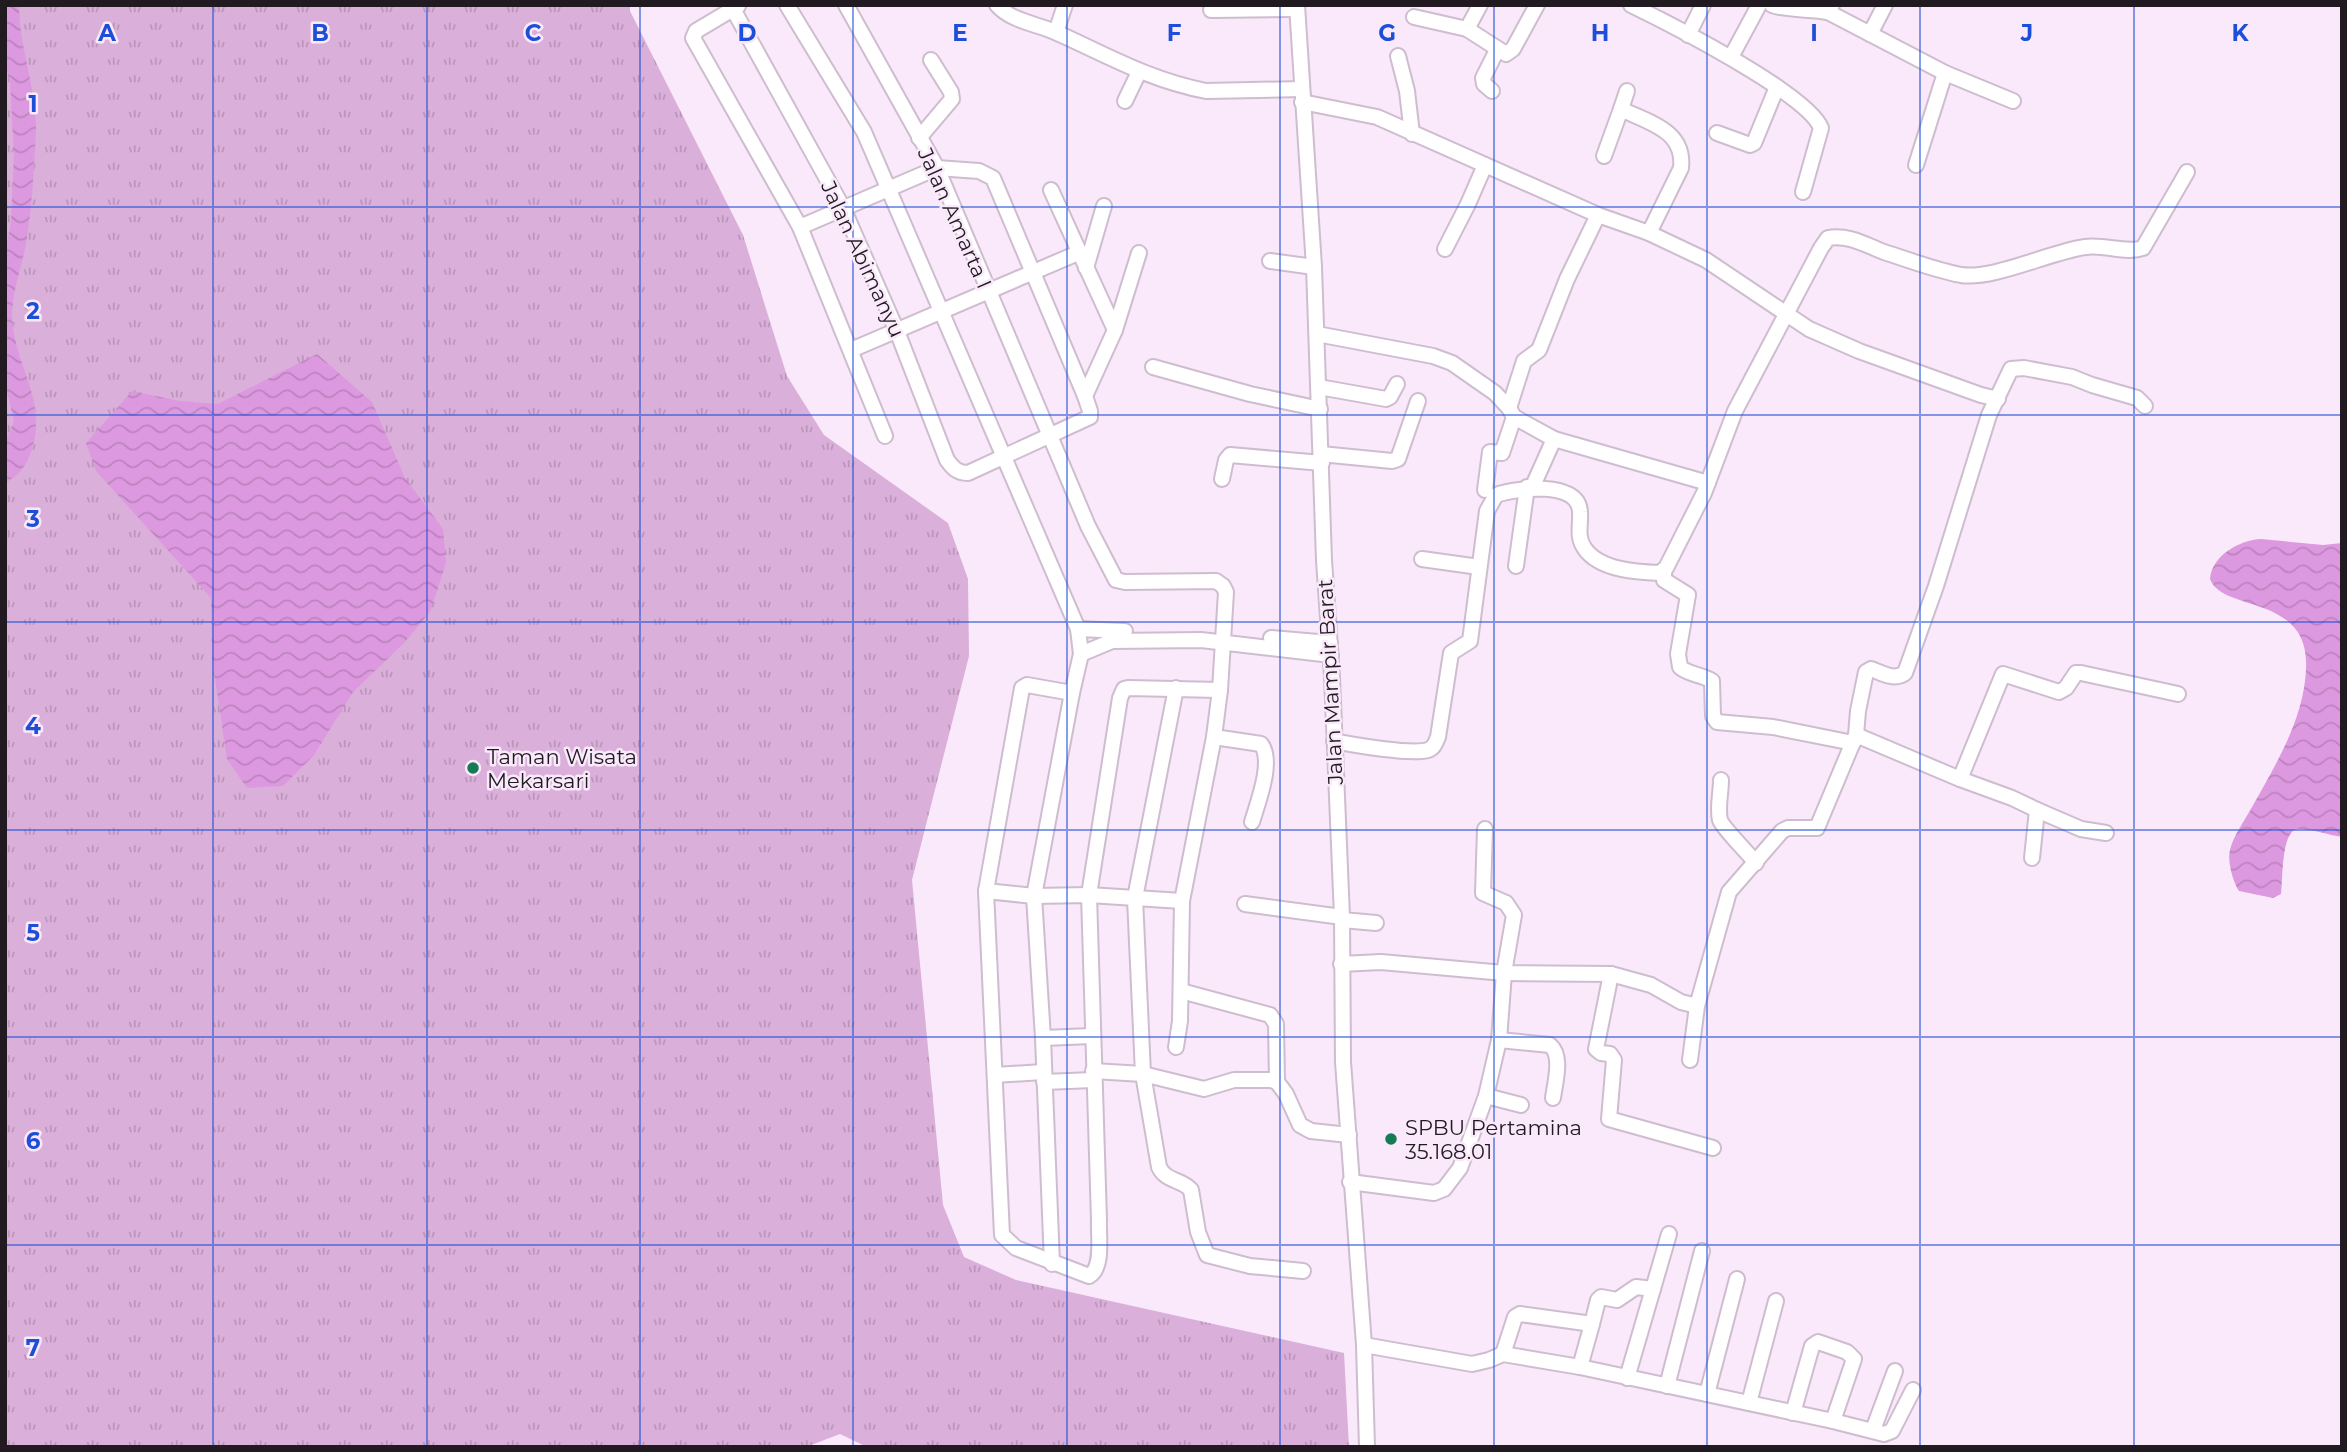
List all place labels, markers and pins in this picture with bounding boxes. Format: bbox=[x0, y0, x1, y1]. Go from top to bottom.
place label: Taman Wisata Mekarsari bbox=[487, 744, 637, 793]
marker: Taman Wisata Mekarsari bbox=[465, 760, 481, 776]
place label: SPBU Pertamina 35.168.01 bbox=[1405, 1115, 1582, 1164]
marker: SPBU Pertamina 35.168.01 bbox=[1383, 1131, 1399, 1147]

